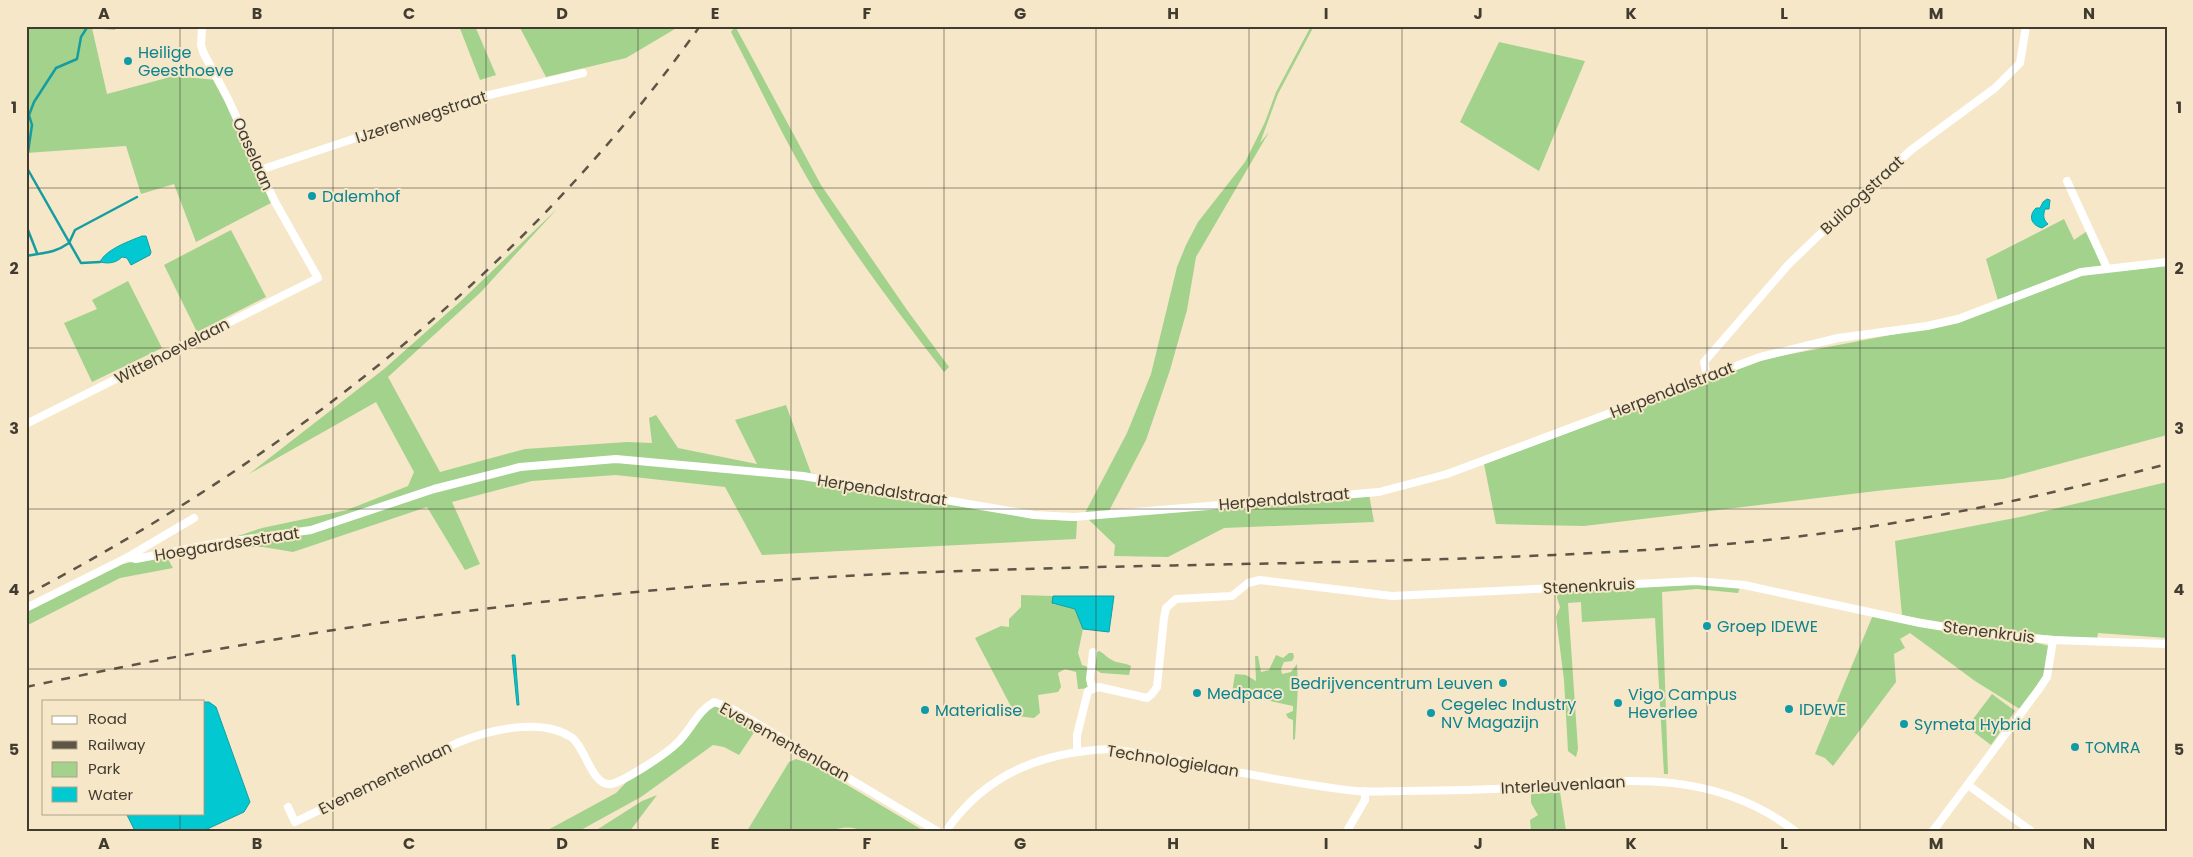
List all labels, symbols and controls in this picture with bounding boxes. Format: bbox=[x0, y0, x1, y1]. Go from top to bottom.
text: A bbox=[98, 2, 110, 25]
text: B bbox=[252, 2, 262, 25]
text: C bbox=[403, 2, 415, 25]
text: D bbox=[556, 2, 568, 25]
text: E bbox=[711, 2, 719, 25]
text: F bbox=[863, 2, 872, 25]
text: G bbox=[1014, 2, 1026, 25]
text: H bbox=[1167, 2, 1179, 25]
text: I bbox=[1324, 2, 1328, 25]
text: J bbox=[1473, 2, 1483, 25]
text: K bbox=[1625, 2, 1637, 25]
text: L bbox=[1780, 2, 1788, 25]
text: M bbox=[1929, 2, 1943, 25]
text: N bbox=[2083, 2, 2095, 25]
place label: Heilige Geesthoeve bbox=[138, 41, 234, 82]
marker: Heilige Geesthoeve bbox=[122, 55, 134, 67]
street label: IJzerenwegstraat bbox=[352, 85, 490, 149]
text: 1 bbox=[11, 96, 17, 119]
text: 1 bbox=[2176, 96, 2182, 119]
street label: Oaselaan bbox=[227, 114, 279, 194]
street label: Builoogstraat bbox=[1815, 150, 1909, 240]
place label: Dalemhof bbox=[322, 185, 400, 208]
marker: Dalemhof bbox=[306, 190, 318, 202]
text: 2 bbox=[9, 257, 19, 280]
text: 2 bbox=[2174, 257, 2184, 280]
street label: Wittehoevelaan bbox=[111, 312, 233, 390]
street label: Herpendalstraat bbox=[1607, 356, 1737, 424]
text: 3 bbox=[9, 417, 19, 440]
text: 3 bbox=[2174, 417, 2184, 440]
street label: Herpendalstraat bbox=[815, 468, 949, 512]
street label: Herpendalstraat bbox=[1218, 482, 1350, 516]
street label: Hoegaardsestraat bbox=[153, 521, 301, 567]
street label: Stenenkruis bbox=[1542, 572, 1636, 600]
text: 4 bbox=[9, 578, 20, 601]
text: 4 bbox=[2174, 578, 2185, 601]
place label: Groep IDEWE bbox=[1717, 615, 1818, 638]
street label: Stenenkruis bbox=[1942, 615, 2036, 649]
marker: Groep IDEWE bbox=[1701, 620, 1713, 632]
place label: Bedrijvencentrum Leuven bbox=[1291, 672, 1493, 695]
marker: Bedrijvencentrum Leuven bbox=[1497, 677, 1509, 689]
place label: Medpace bbox=[1207, 682, 1283, 705]
place label: Vigo Campus Heverlee bbox=[1628, 683, 1737, 724]
marker: Medpace bbox=[1191, 687, 1203, 699]
place label: Cegelec Industry NV Magazijn bbox=[1441, 693, 1576, 734]
street label: Evenementenlaan bbox=[716, 697, 854, 787]
marker: Vigo Campus Heverlee bbox=[1612, 697, 1624, 709]
place label: IDEWE bbox=[1799, 698, 1846, 721]
place label: Materialise bbox=[935, 699, 1022, 722]
legend bbox=[42, 700, 205, 814]
marker: IDEWE bbox=[1783, 703, 1795, 715]
marker: Materialise bbox=[919, 704, 931, 716]
marker: Cegelec Industry NV Magazijn bbox=[1425, 707, 1437, 719]
text: Road bbox=[88, 708, 127, 729]
place label: Symeta Hybrid bbox=[1914, 713, 2031, 736]
marker: Symeta Hybrid bbox=[1898, 718, 1910, 730]
text: Railway bbox=[88, 734, 146, 755]
street label: Evenementenlaan bbox=[314, 736, 456, 820]
place label: TOMRA bbox=[2085, 736, 2141, 759]
text: 5 bbox=[9, 738, 19, 761]
text: 5 bbox=[2174, 738, 2184, 761]
street label: Technologielaan bbox=[1105, 739, 1241, 783]
marker: TOMRA bbox=[2069, 741, 2081, 753]
text: Park bbox=[88, 758, 120, 779]
street label: Interleuvenlaan bbox=[1500, 770, 1626, 800]
text: Water bbox=[88, 784, 134, 805]
text: A bbox=[98, 832, 110, 855]
text: B bbox=[252, 832, 262, 855]
text: C bbox=[403, 832, 415, 855]
text: D bbox=[556, 832, 568, 855]
text: E bbox=[711, 832, 719, 855]
text: F bbox=[863, 832, 872, 855]
text: G bbox=[1014, 832, 1026, 855]
text: H bbox=[1167, 832, 1179, 855]
text: I bbox=[1324, 832, 1328, 855]
text: J bbox=[1473, 832, 1483, 855]
text: K bbox=[1625, 832, 1637, 855]
text: L bbox=[1780, 832, 1788, 855]
text: M bbox=[1929, 832, 1943, 855]
text: N bbox=[2083, 832, 2095, 855]

